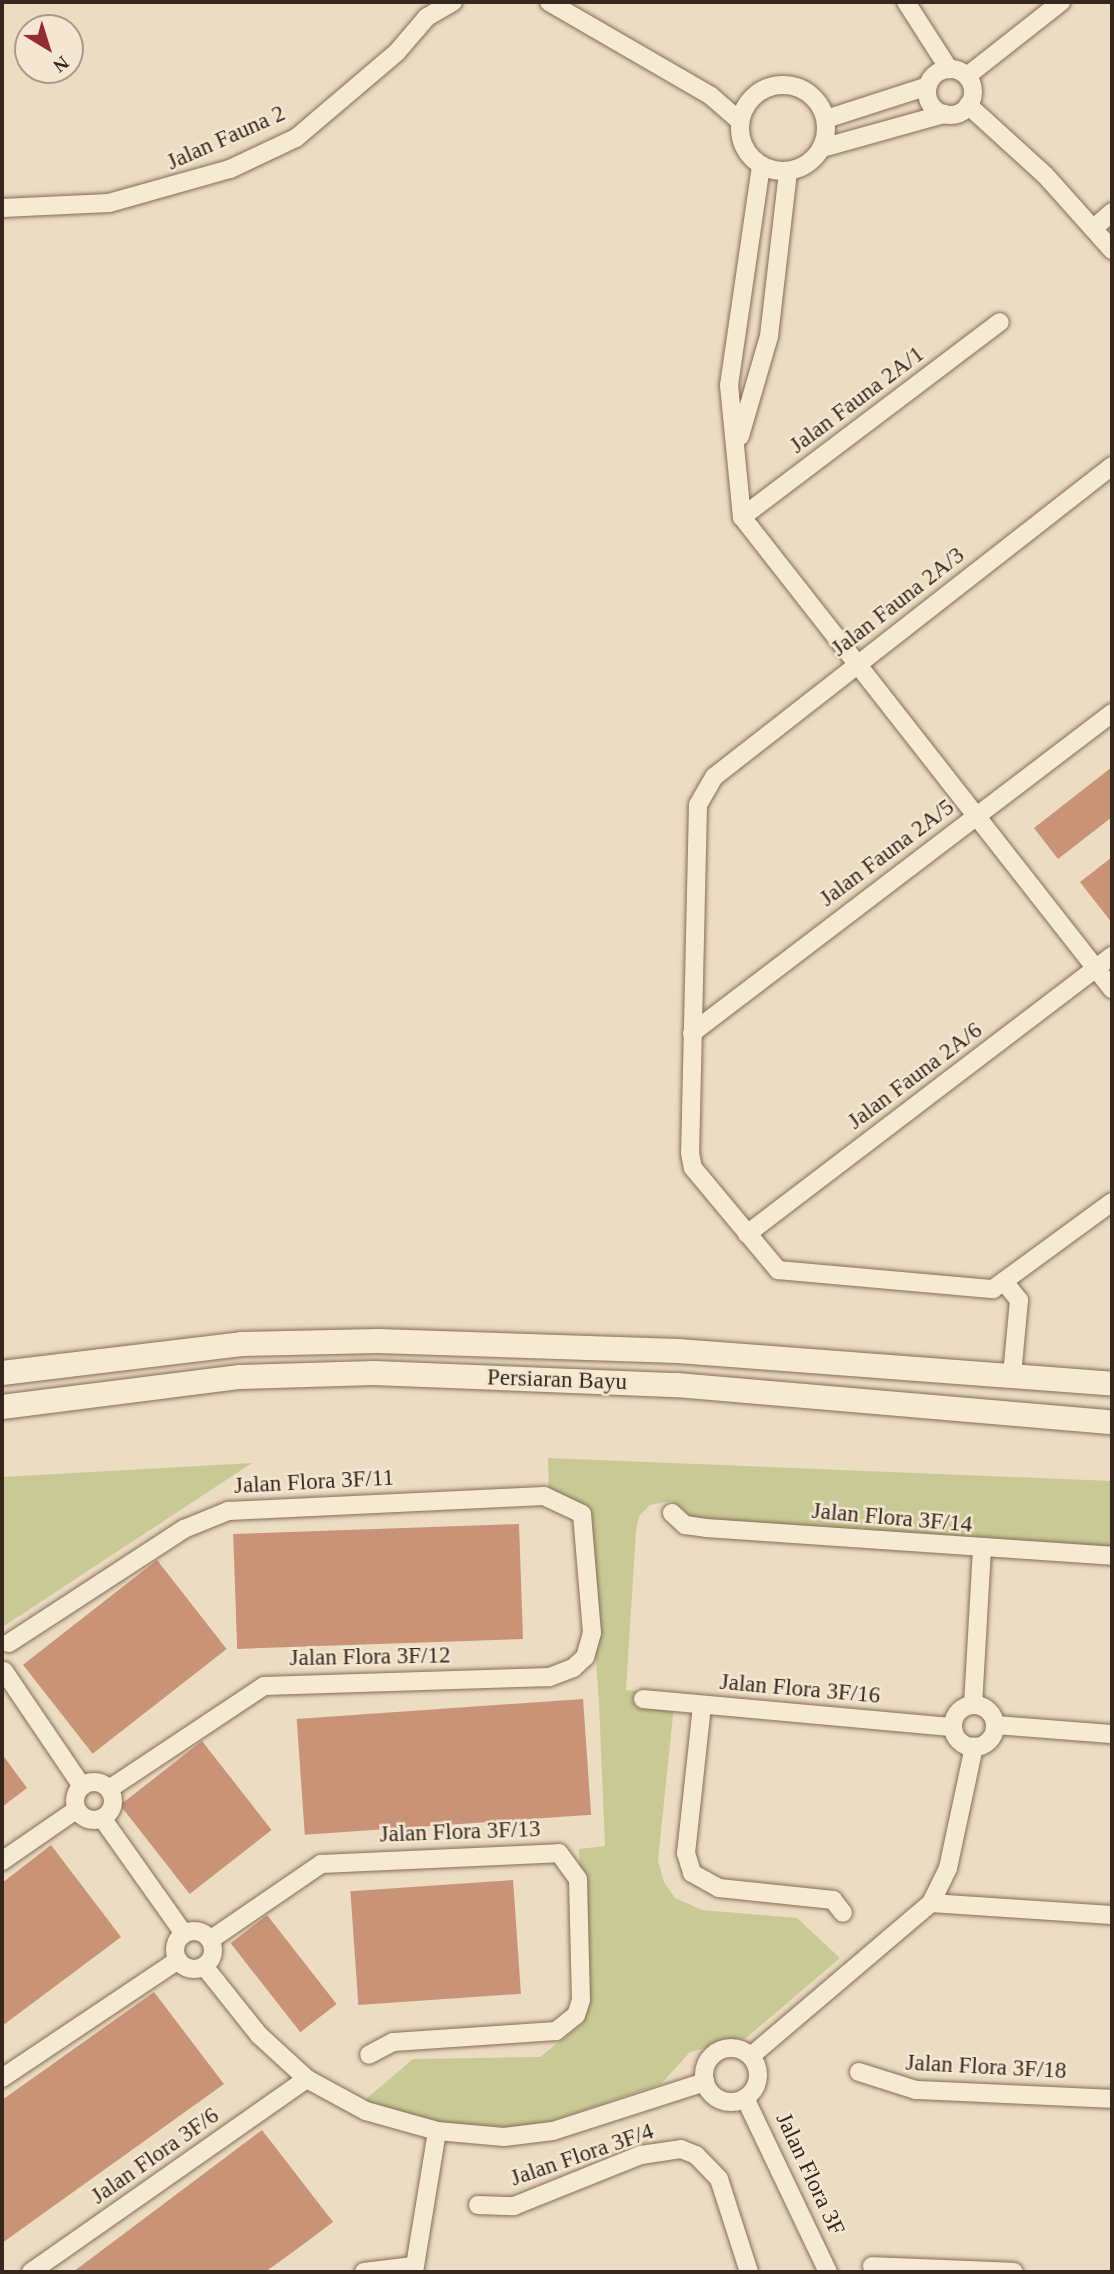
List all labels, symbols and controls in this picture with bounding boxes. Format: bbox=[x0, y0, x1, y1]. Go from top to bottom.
north arrow bbox=[14, 14, 84, 84]
text: N bbox=[49, 52, 73, 77]
street label: Jalan Fauna 2 bbox=[163, 100, 289, 176]
street label: Jalan Fauna 2A/1 bbox=[784, 341, 930, 459]
street label: Jalan Fauna 2A/3 bbox=[826, 542, 970, 662]
street label: Jalan Fauna 2A/5 bbox=[814, 794, 960, 912]
street label: Jalan Fauna 2A/6 bbox=[842, 1017, 988, 1135]
street label: Persiaran Bayu bbox=[487, 1364, 627, 1396]
street label: Jalan Flora 3F/11 bbox=[233, 1464, 395, 1500]
street label: Jalan Flora 3F/14 bbox=[811, 1497, 973, 1539]
street label: Jalan Flora 3F/12 bbox=[289, 1642, 451, 1672]
street label: Jalan Flora 3F/16 bbox=[719, 1668, 881, 1710]
street label: Jalan Flora 3F/13 bbox=[379, 1815, 541, 1849]
street label: Jalan Flora 3F/18 bbox=[905, 2049, 1067, 2085]
street label: Jalan Flora 3F/6 bbox=[86, 2102, 224, 2210]
street label: Jalan Flora 3F bbox=[770, 2109, 850, 2239]
street label: Jalan Flora 3F/4 bbox=[507, 2118, 657, 2192]

